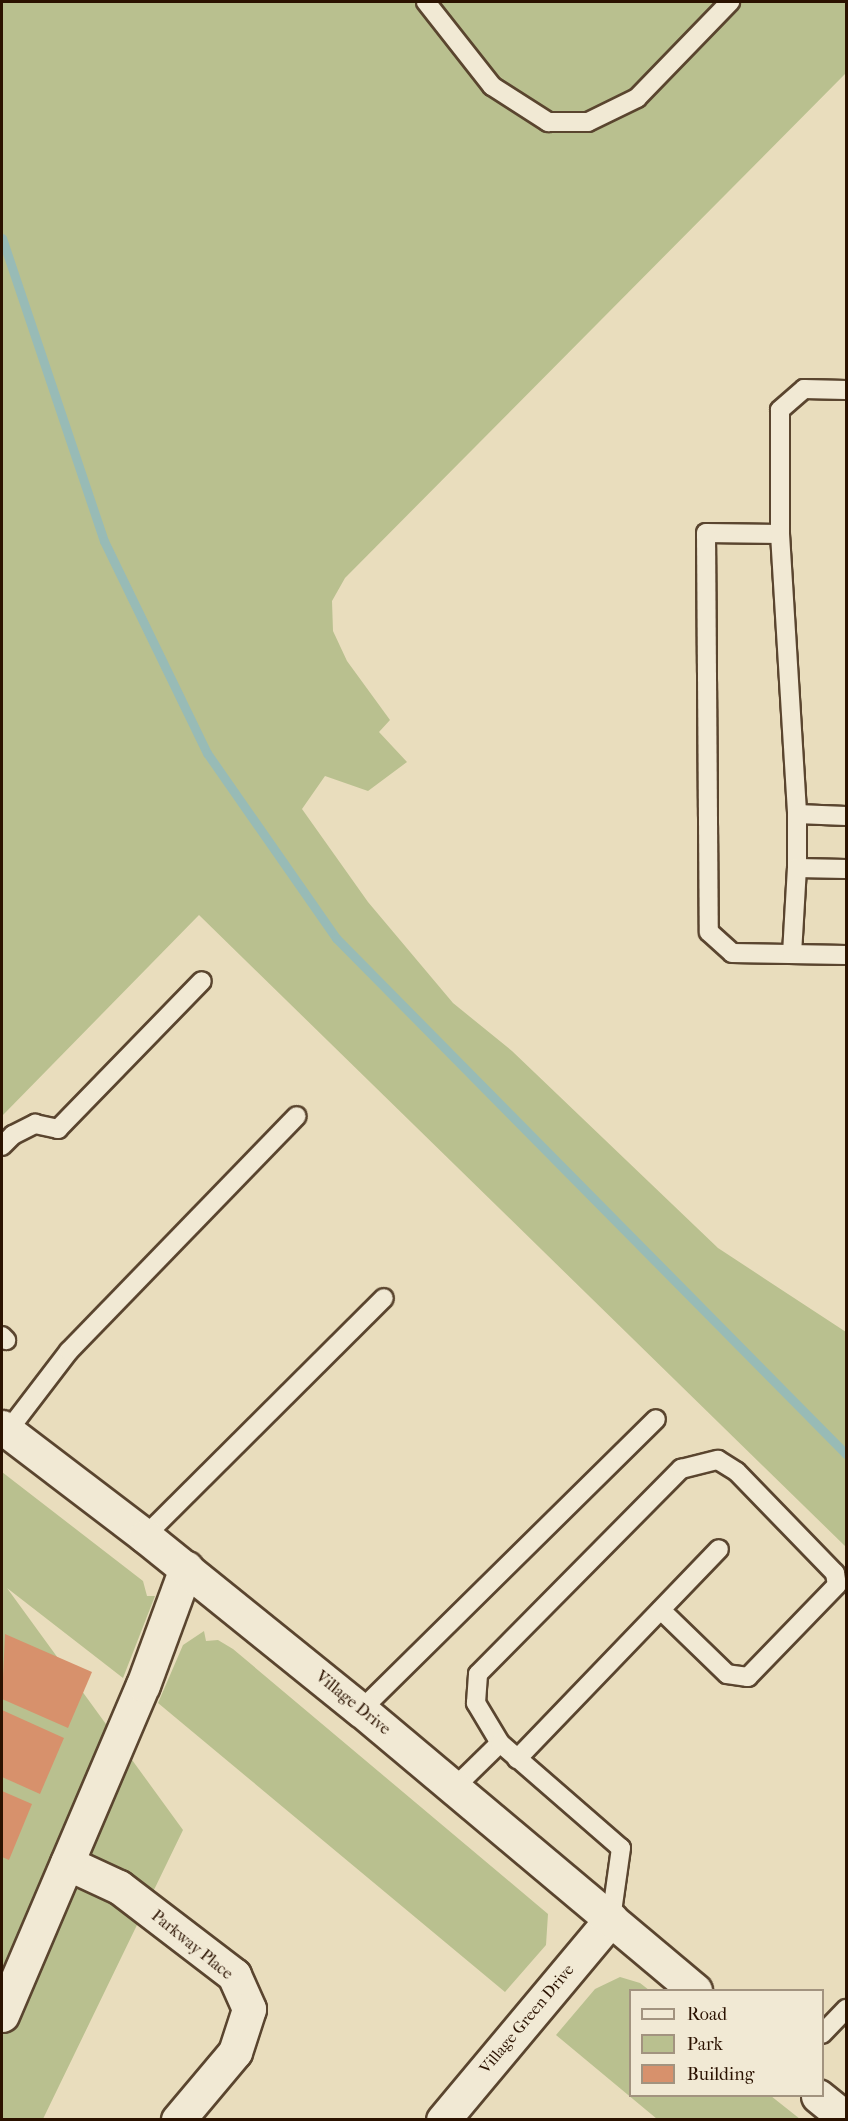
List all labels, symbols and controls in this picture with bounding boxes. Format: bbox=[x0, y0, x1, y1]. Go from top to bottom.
street label: Village Drive bbox=[312, 1667, 394, 1739]
street label: Parkway Place bbox=[147, 1906, 237, 1984]
street label: Village Green Drive bbox=[476, 1960, 578, 2078]
legend bbox=[629, 1989, 824, 2097]
text: Road bbox=[687, 2004, 727, 2025]
text: Park bbox=[687, 2034, 723, 2055]
text: Building bbox=[687, 2064, 754, 2085]

